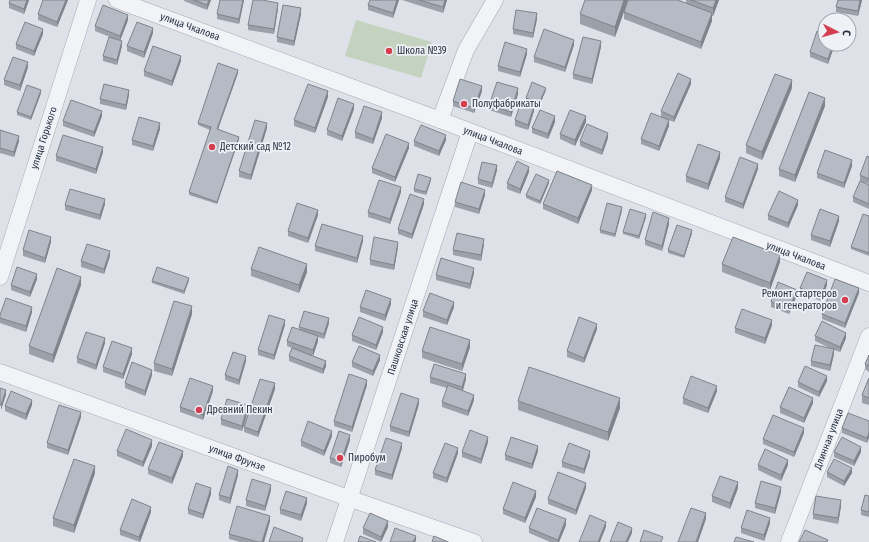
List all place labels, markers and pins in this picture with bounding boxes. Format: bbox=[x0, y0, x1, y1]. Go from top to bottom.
place label: Школа №39 bbox=[397, 45, 447, 57]
marker: Школа №39 bbox=[384, 46, 394, 56]
place label: Полуфабрикаты bbox=[472, 98, 541, 110]
marker: Полуфабрикаты bbox=[459, 99, 469, 109]
place label: Детский сад №12 bbox=[219, 141, 292, 153]
marker: Детский сад №12 bbox=[207, 142, 217, 152]
place label: Ремонт стартеров и генераторов bbox=[762, 288, 837, 312]
marker: Ремонт стартеров и генераторов bbox=[840, 295, 850, 305]
place label: Древний Пекин bbox=[206, 404, 273, 416]
marker: Древний Пекин bbox=[194, 405, 204, 415]
place label: Пиробум bbox=[348, 452, 386, 464]
marker: Пиробум bbox=[335, 453, 345, 463]

